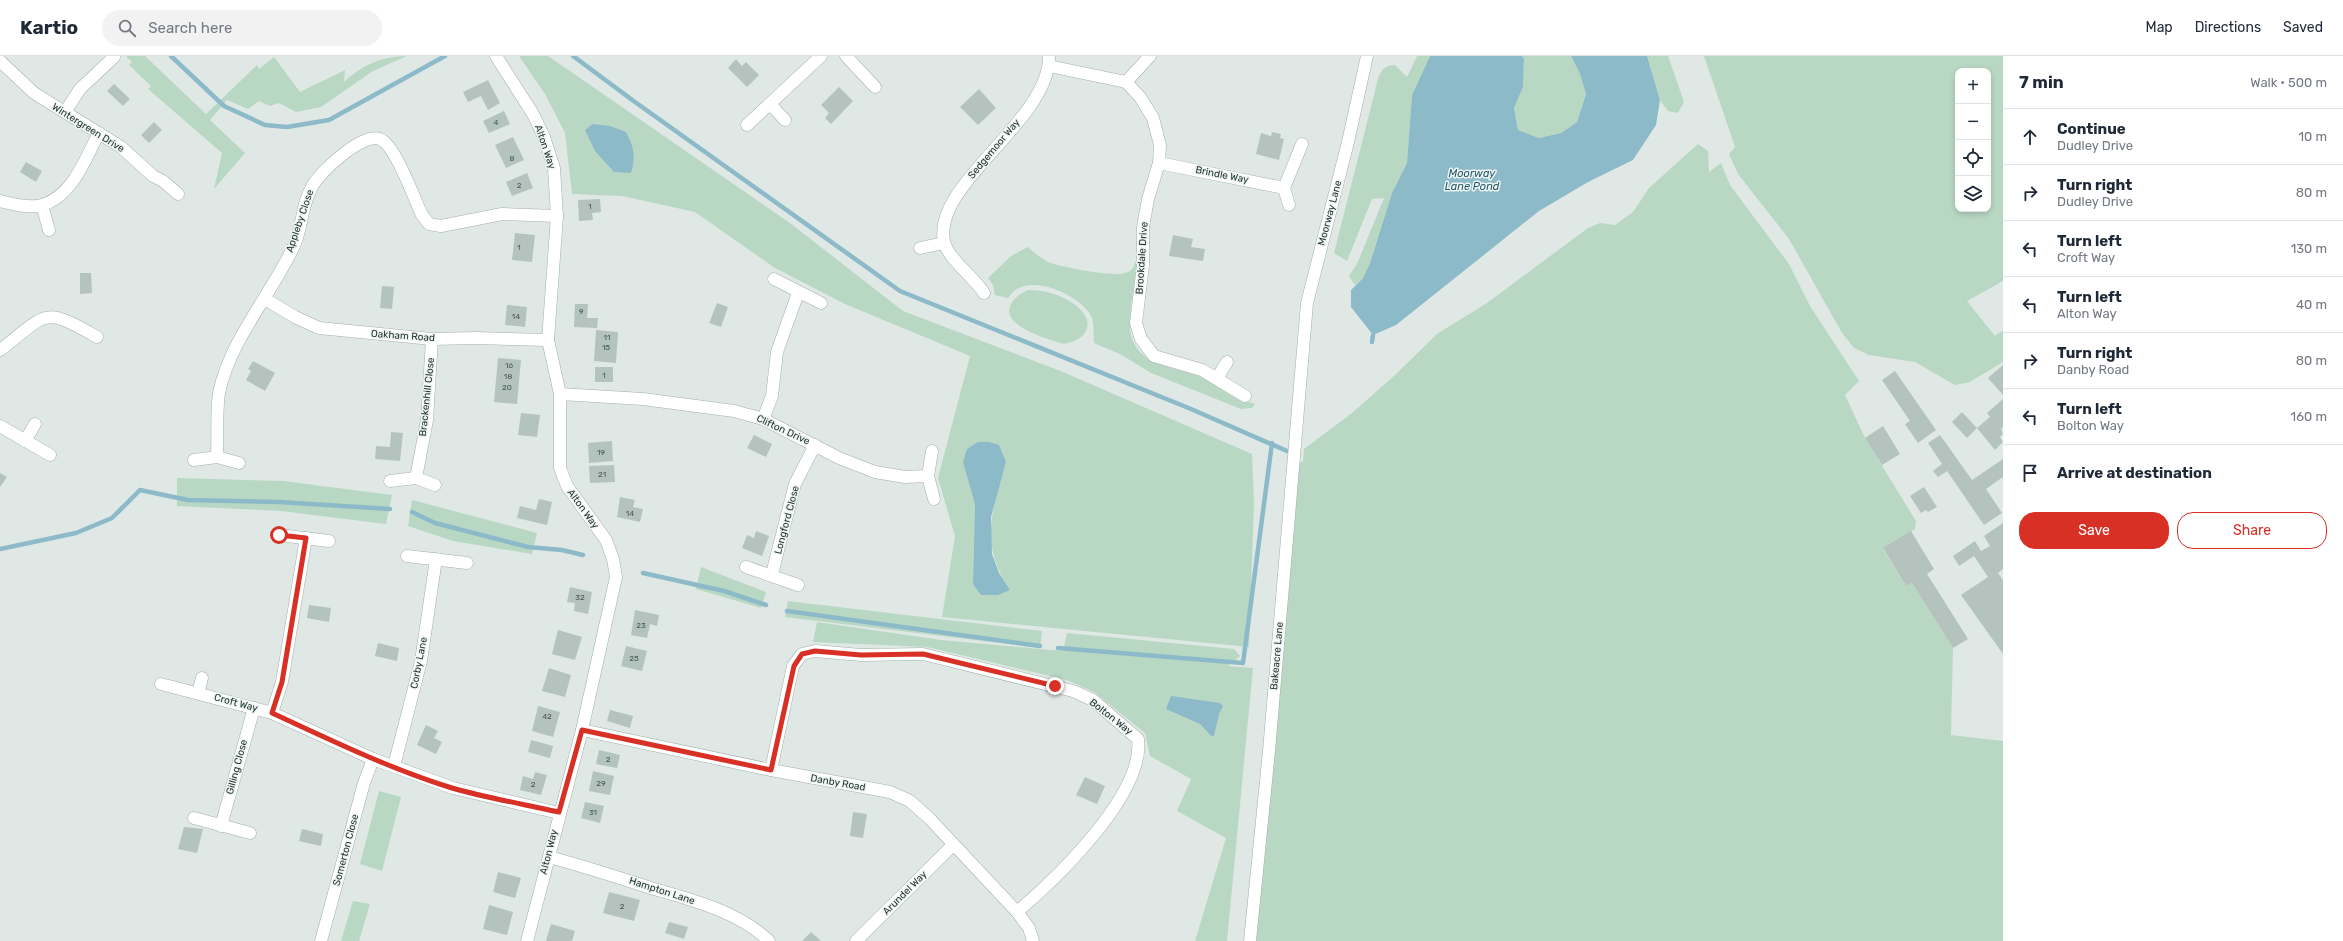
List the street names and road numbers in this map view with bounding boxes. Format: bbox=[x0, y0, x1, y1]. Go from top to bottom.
street label: Wintergreen Drive bbox=[50, 101, 127, 155]
street label: Sedgemoor Way bbox=[966, 116, 1023, 181]
street label: Alton Way bbox=[532, 123, 558, 171]
street label: Brindle Way bbox=[1194, 164, 1250, 186]
street label: Moorway Lane bbox=[1316, 179, 1345, 247]
street label: Appleby Close bbox=[284, 188, 316, 254]
street label: Brookdale Drive bbox=[1133, 221, 1151, 295]
street label: Oakham Road bbox=[371, 328, 435, 344]
street label: Brackenhill Close bbox=[417, 357, 437, 437]
street label: Clifton Drive bbox=[754, 412, 812, 448]
street label: Longford Close bbox=[772, 484, 802, 556]
street label: Alton Way bbox=[565, 487, 602, 531]
street label: Bakeacre Lane bbox=[1268, 621, 1286, 691]
street label: Corby Lane bbox=[408, 636, 430, 690]
street label: Croft Way bbox=[213, 691, 260, 715]
street label: Bolton Way bbox=[1087, 696, 1135, 738]
street label: Gilling Close bbox=[224, 738, 250, 796]
street label: Danby Road bbox=[810, 772, 866, 794]
street label: Somerton Close bbox=[331, 812, 361, 887]
street label: Alton Way bbox=[538, 828, 560, 876]
street label: Arundel Way bbox=[880, 868, 930, 918]
street label: Hampton Lane bbox=[628, 875, 697, 907]

